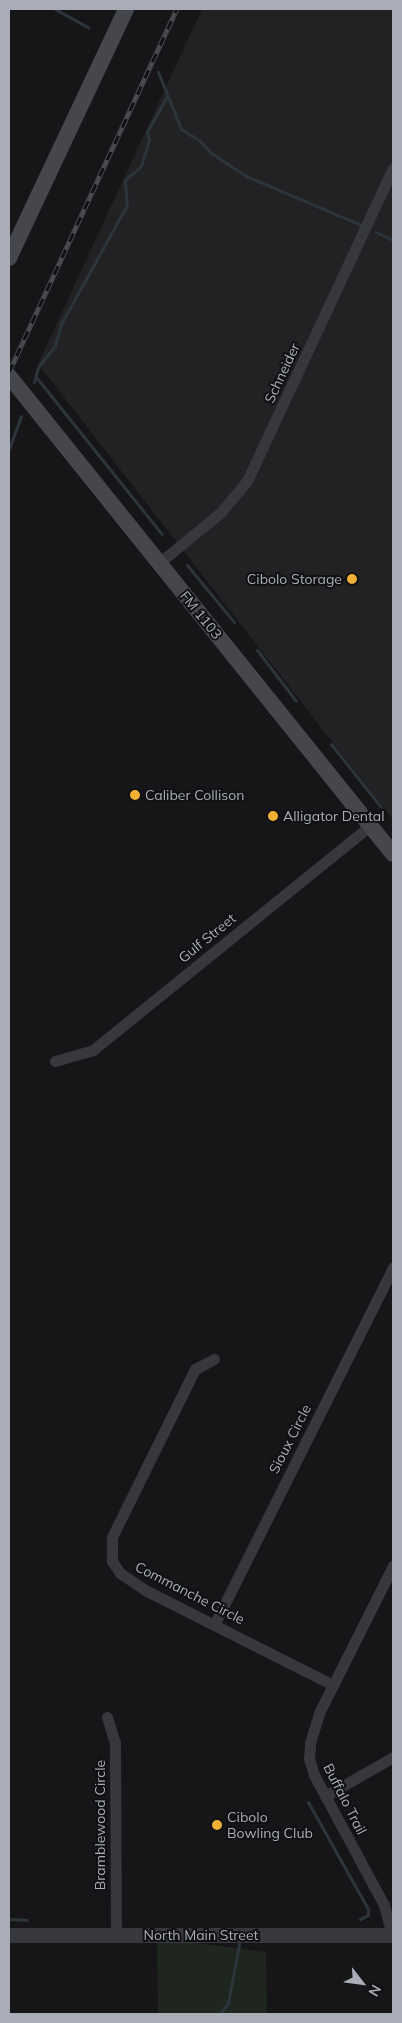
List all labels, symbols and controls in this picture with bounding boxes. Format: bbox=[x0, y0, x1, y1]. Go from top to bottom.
street label: Schneider bbox=[261, 340, 303, 406]
place label: Cibolo Storage bbox=[247, 571, 342, 587]
marker: Cibolo Storage bbox=[346, 573, 358, 585]
street label: FM 1103 bbox=[176, 588, 226, 642]
place label: Caliber Collison bbox=[145, 787, 244, 803]
marker: Caliber Collison bbox=[129, 789, 141, 801]
place label: Alligator Dental bbox=[283, 808, 385, 824]
marker: Alligator Dental bbox=[267, 810, 279, 822]
street label: Gulf Street bbox=[175, 910, 239, 966]
street label: Sioux Circle bbox=[265, 1402, 315, 1476]
street label: Commanche Circle bbox=[133, 1558, 247, 1628]
street label: Bramblewood Circle bbox=[92, 1760, 108, 1890]
street label: Buffalo Trail bbox=[320, 1761, 370, 1837]
place label: Cibolo Bowling Club bbox=[227, 1809, 313, 1841]
marker: Cibolo Bowling Club bbox=[211, 1819, 223, 1831]
street label: North Main Street bbox=[144, 1927, 258, 1943]
north arrow bbox=[337, 1958, 387, 2008]
text: N bbox=[365, 1981, 385, 2000]

